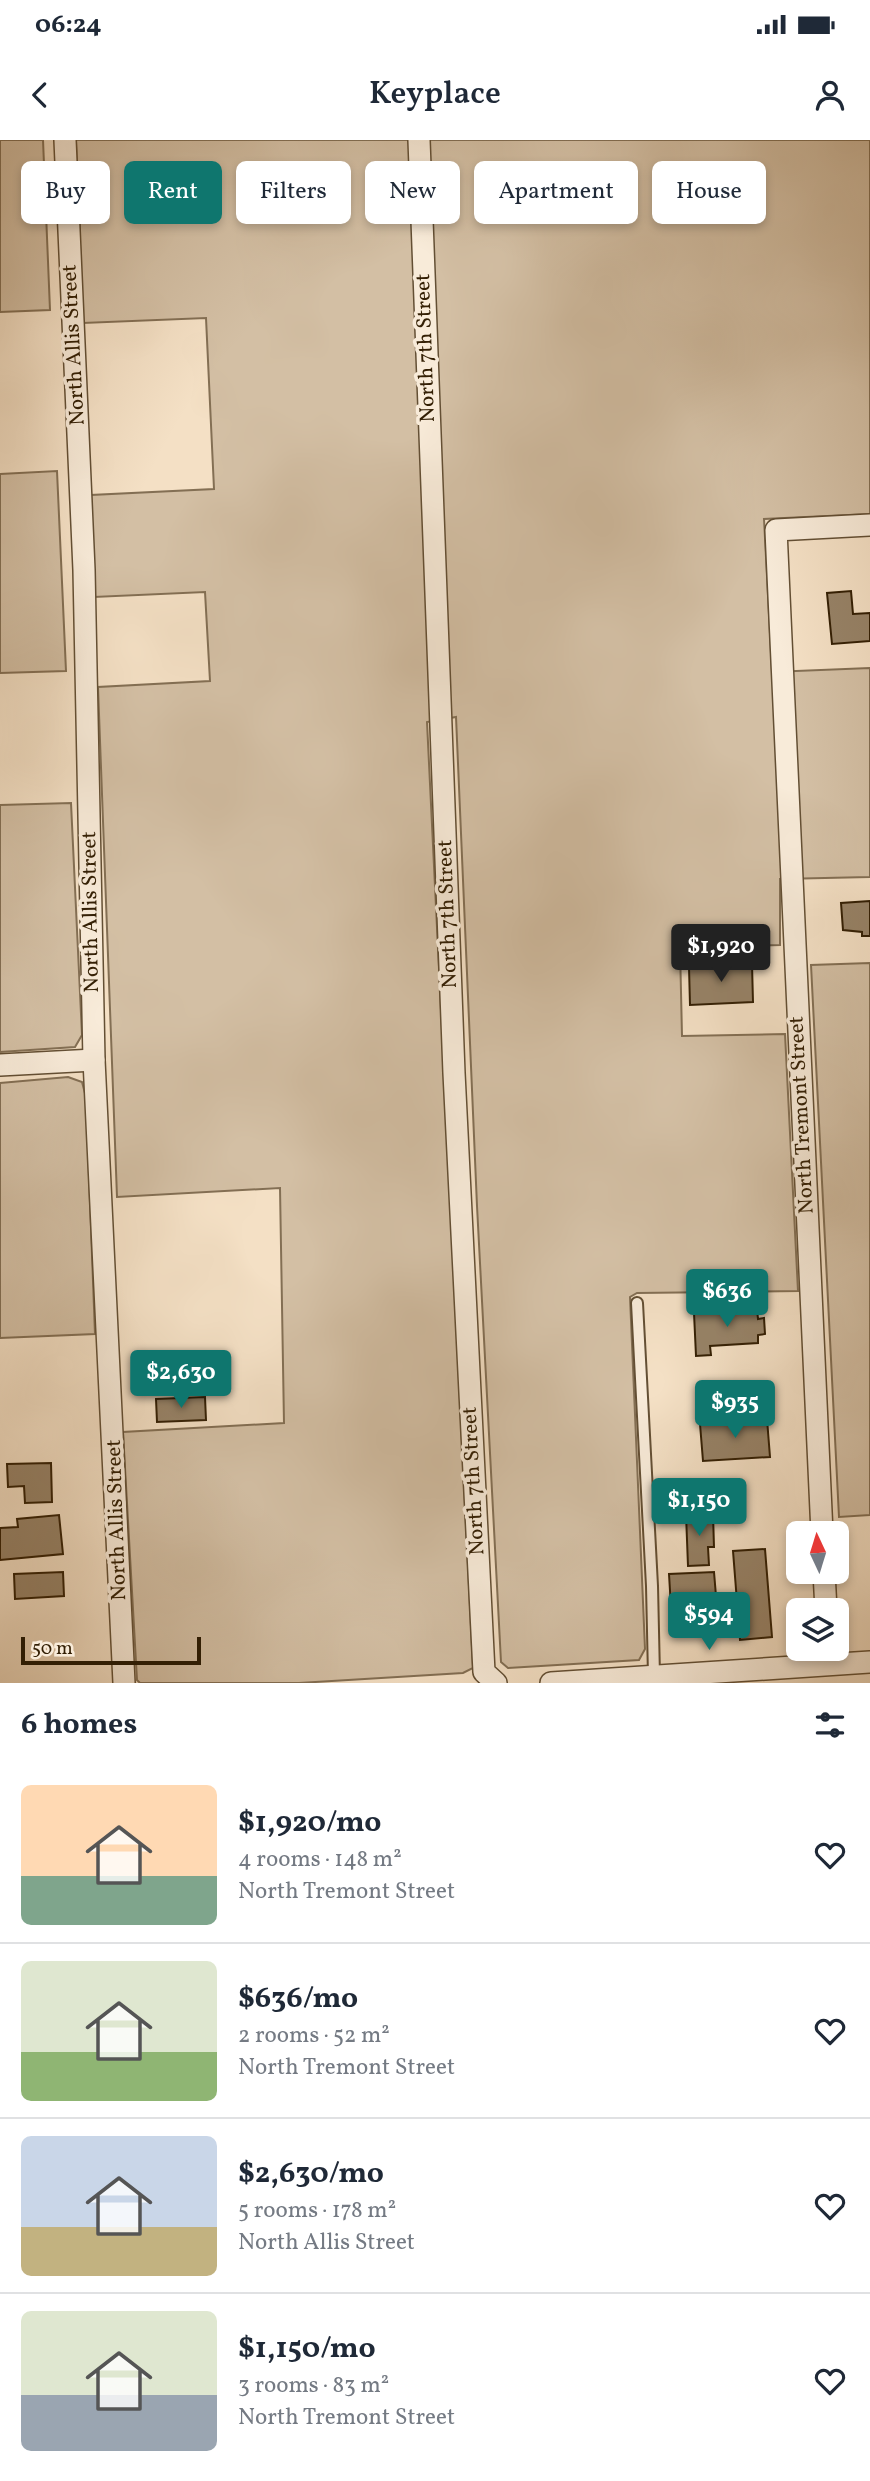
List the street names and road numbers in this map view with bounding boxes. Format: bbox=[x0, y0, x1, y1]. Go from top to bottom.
street label: North Allis Street bbox=[55, 264, 93, 426]
street label: North 7th Street bbox=[409, 273, 443, 423]
street label: North Allis Street bbox=[75, 831, 107, 993]
street label: North 7th Street bbox=[431, 839, 465, 989]
street label: North Tremont Street bbox=[782, 1015, 822, 1215]
street label: North 7th Street bbox=[456, 1406, 492, 1556]
street label: North Allis Street bbox=[100, 1439, 134, 1601]

